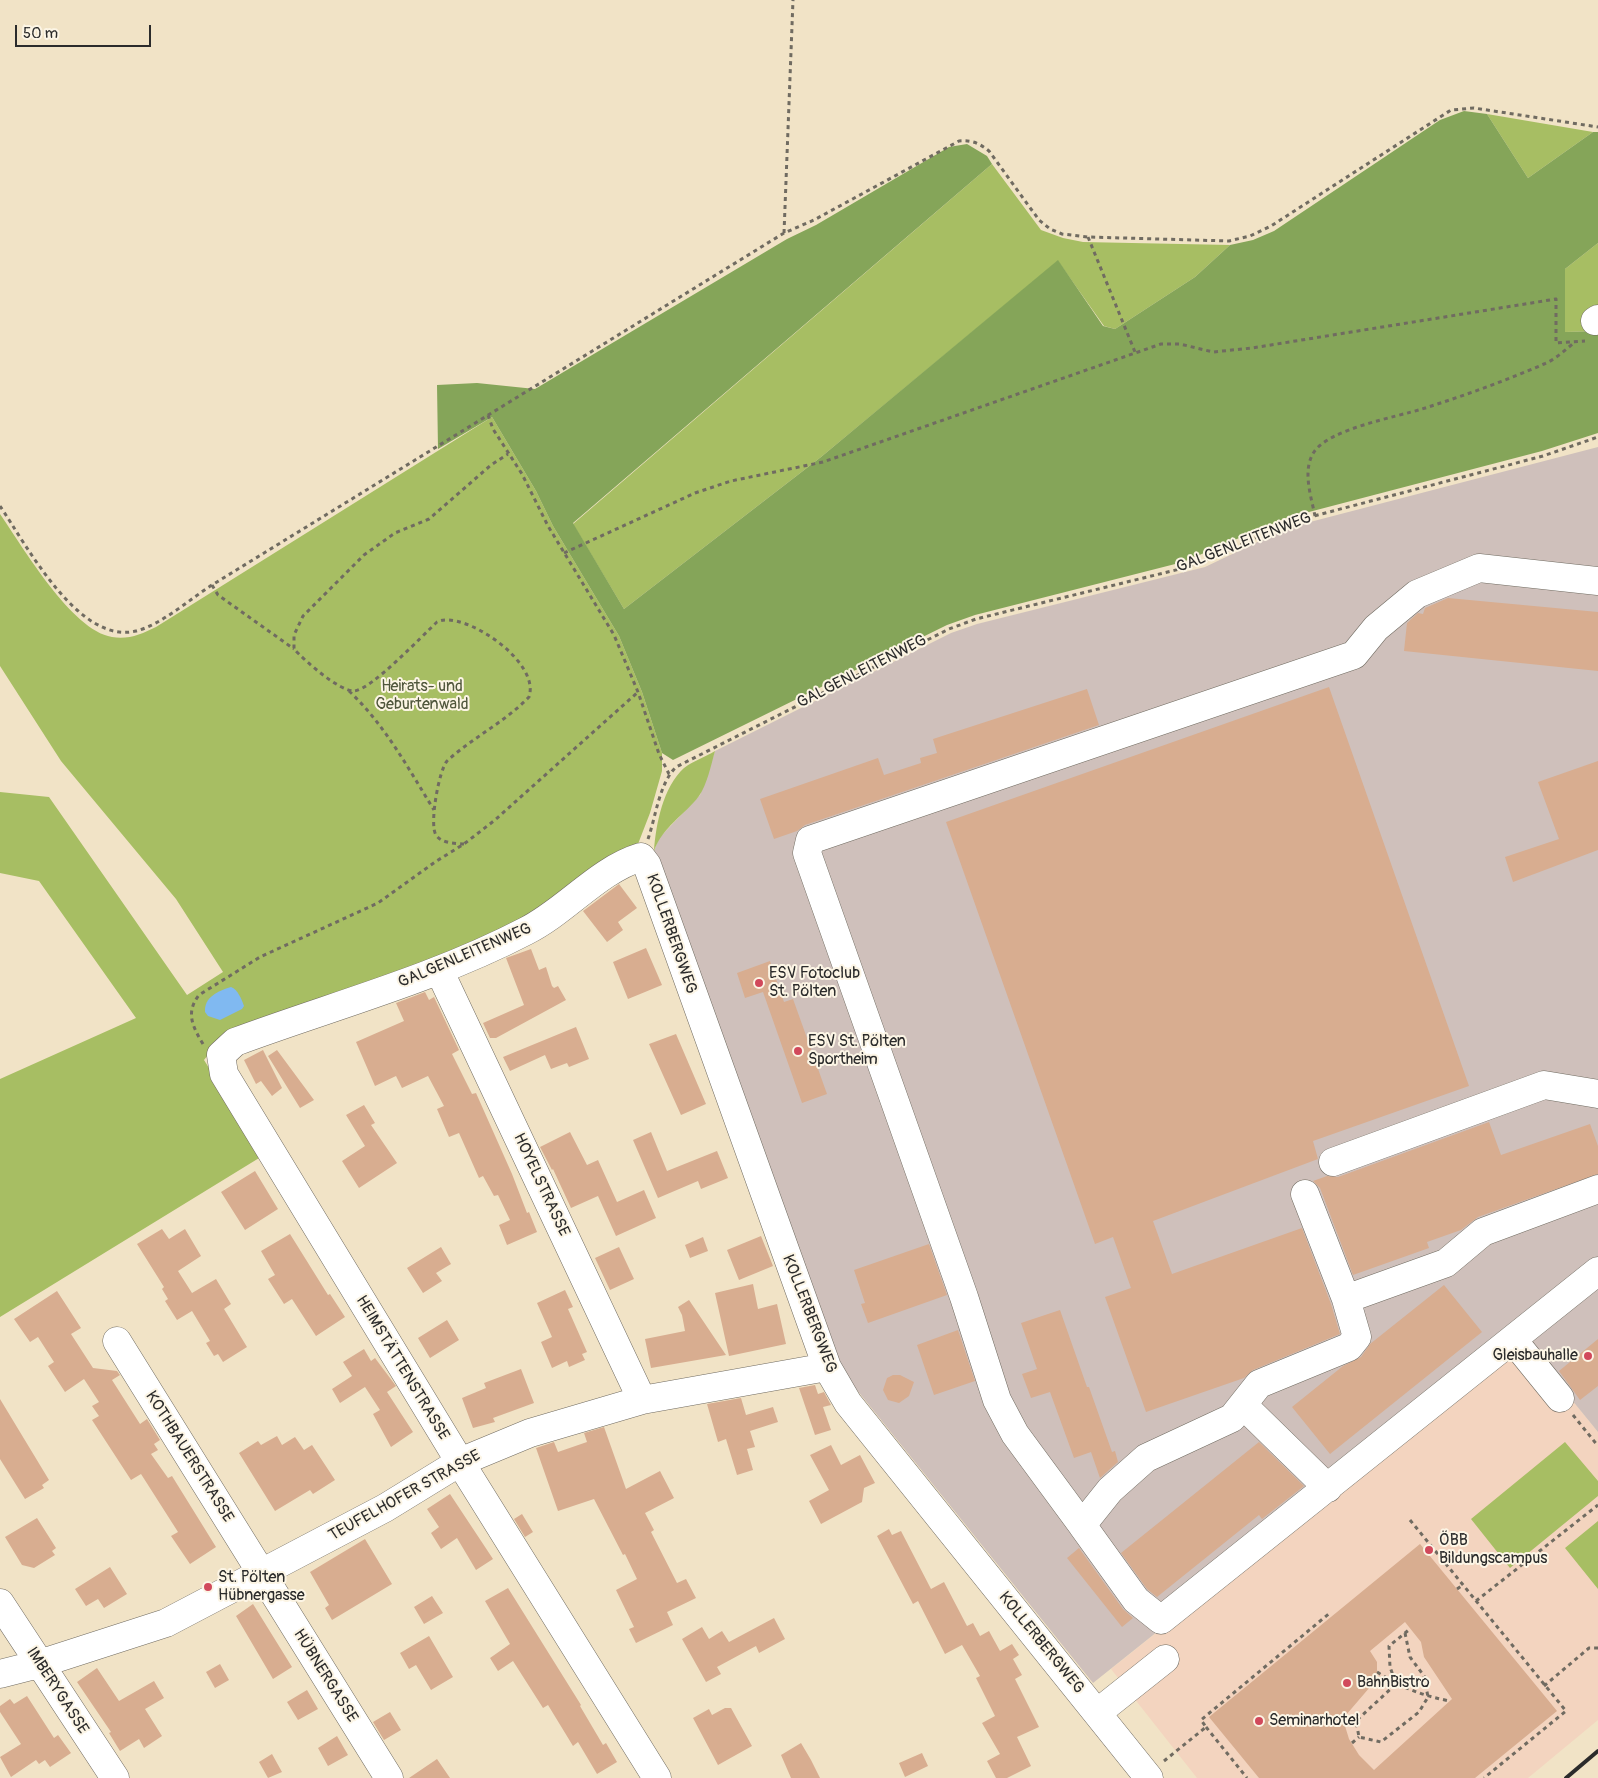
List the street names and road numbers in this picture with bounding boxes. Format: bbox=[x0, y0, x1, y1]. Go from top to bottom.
street label: GALGENLEITENWEG bbox=[1174, 508, 1314, 578]
street label: GALGENLEITENWEG bbox=[794, 631, 930, 713]
street label: KOLLERBERGWEG bbox=[642, 872, 700, 996]
street label: GALGENLEITENWEG bbox=[395, 919, 535, 993]
street label: HOYELSTRASSE bbox=[509, 1130, 573, 1240]
street label: KOLLERBERGWEG bbox=[778, 1252, 840, 1376]
street label: HEIMSTÄTTENSTRASSE bbox=[351, 1292, 453, 1444]
street label: KOTHBAUERSTRASSE bbox=[141, 1388, 237, 1526]
street label: TEUFELHOFER STRASSE bbox=[326, 1446, 484, 1546]
street label: KOLLERBERGWEG bbox=[994, 1588, 1088, 1698]
street label: HÜBNERGASSE bbox=[289, 1626, 361, 1726]
street label: IMBERYGASSE bbox=[22, 1644, 92, 1738]

